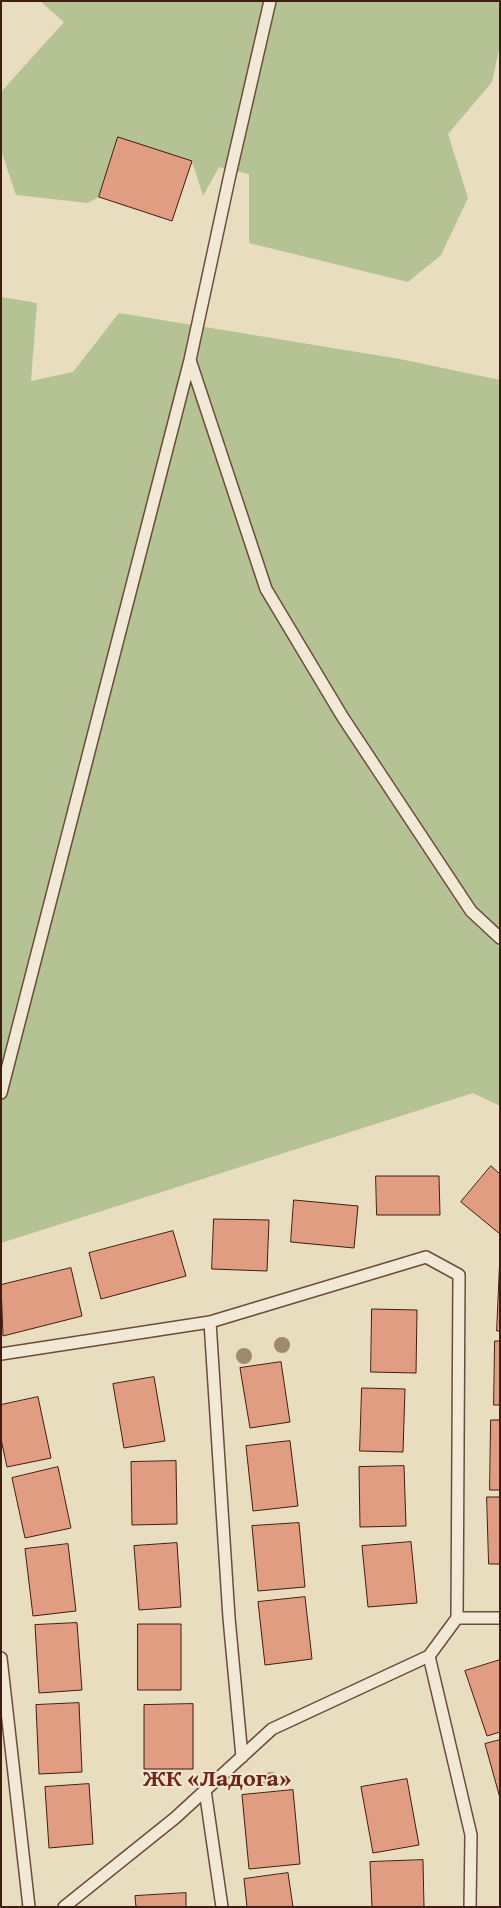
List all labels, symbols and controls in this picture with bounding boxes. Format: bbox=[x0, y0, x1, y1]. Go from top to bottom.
district label: ЖК «Ладога» bbox=[143, 1766, 291, 1794]

